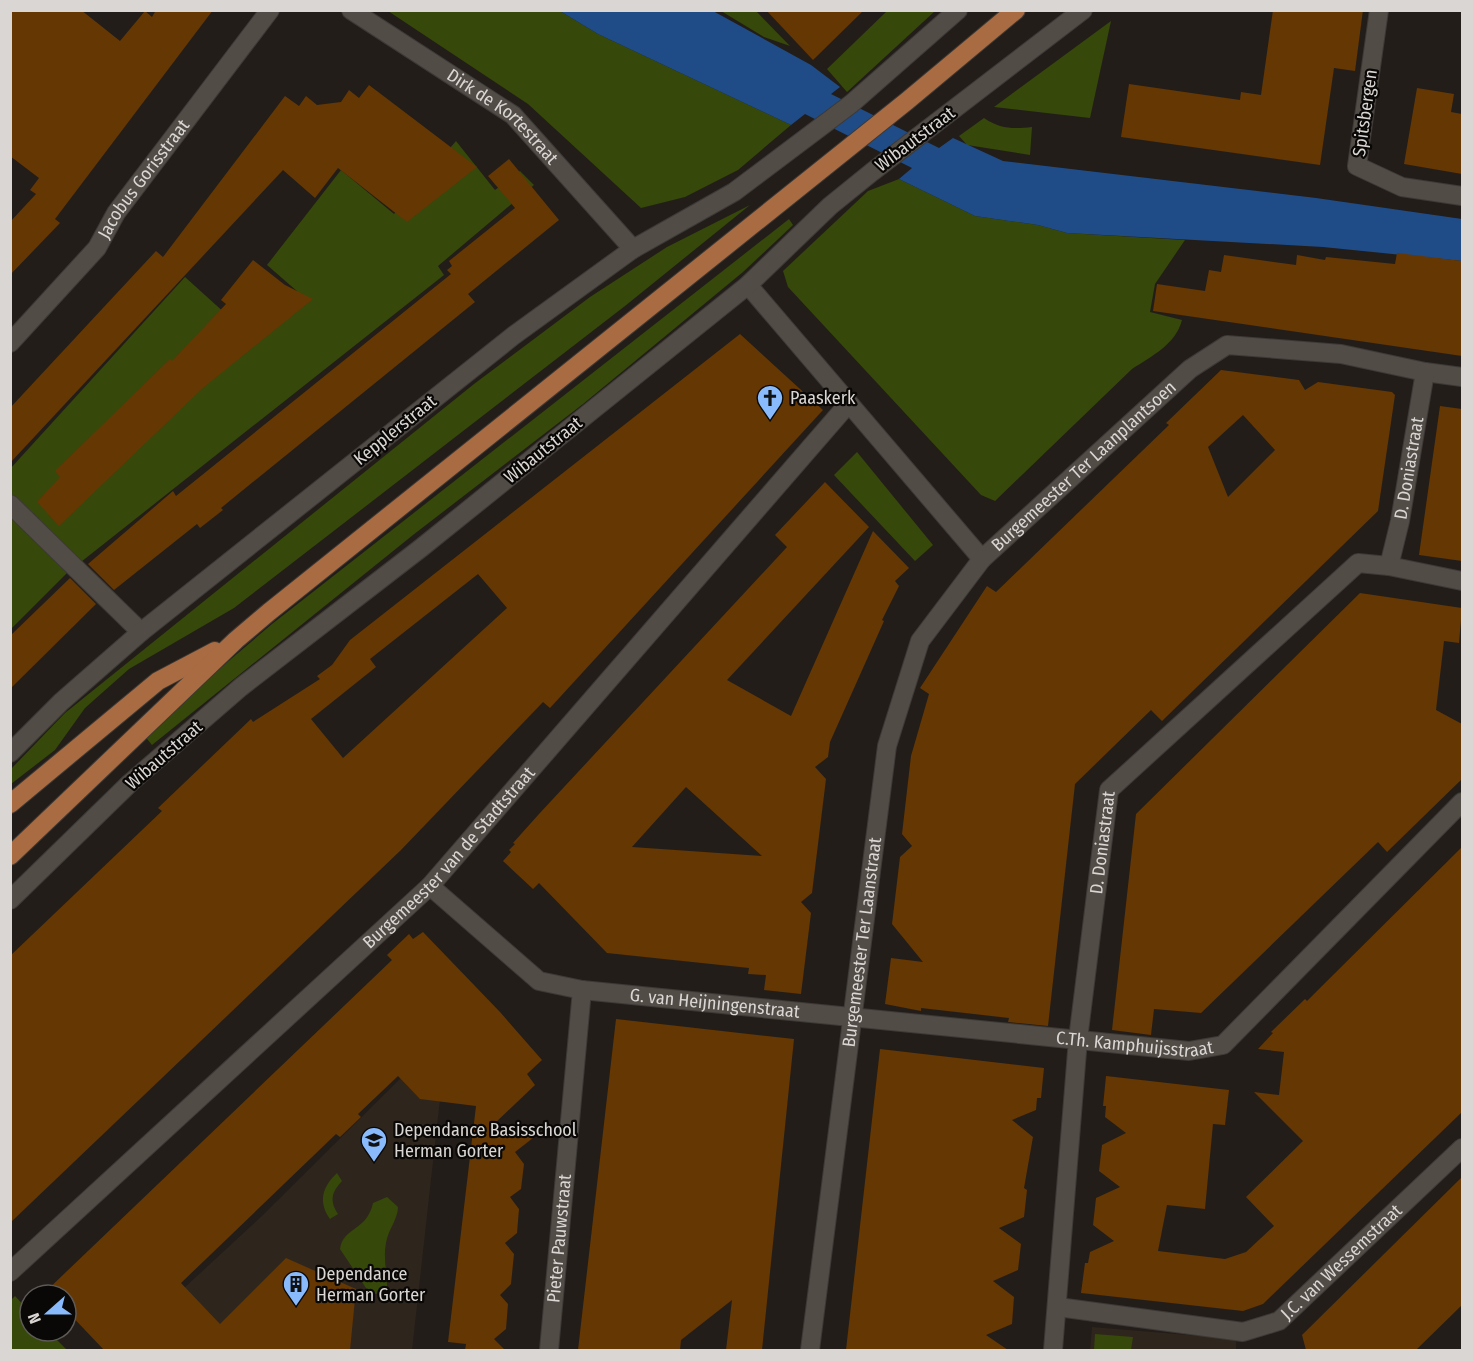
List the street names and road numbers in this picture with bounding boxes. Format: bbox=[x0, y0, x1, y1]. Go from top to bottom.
street label: Dirk de Kortestraat bbox=[443, 64, 563, 169]
street label: Spitsbergen bbox=[1348, 68, 1382, 158]
street label: Wibautstraat bbox=[871, 102, 959, 176]
street label: Jacobus Gorisstraat bbox=[93, 115, 194, 243]
street label: Burgemeester Ter Laanplantsoen bbox=[987, 376, 1181, 556]
street label: Kepplerstraat bbox=[349, 390, 441, 470]
street label: Wibautstraat bbox=[499, 412, 587, 488]
street label: D. Doniastraat bbox=[1389, 415, 1428, 521]
street label: Wibautstraat bbox=[121, 716, 207, 794]
street label: Burgemeester van de Stadtstraat bbox=[358, 762, 540, 953]
street label: D. Doniastraat bbox=[1085, 790, 1120, 895]
street label: Burgemeester Ter Laanstraat bbox=[838, 836, 886, 1048]
street label: G. van Heijningenstraat bbox=[629, 984, 801, 1023]
street label: C.Th. Kamphuijsstraat bbox=[1055, 1027, 1215, 1062]
street label: Pieter Pauwstraat bbox=[542, 1173, 576, 1304]
street label: J.C. van Wessemstraat bbox=[1276, 1200, 1407, 1325]

